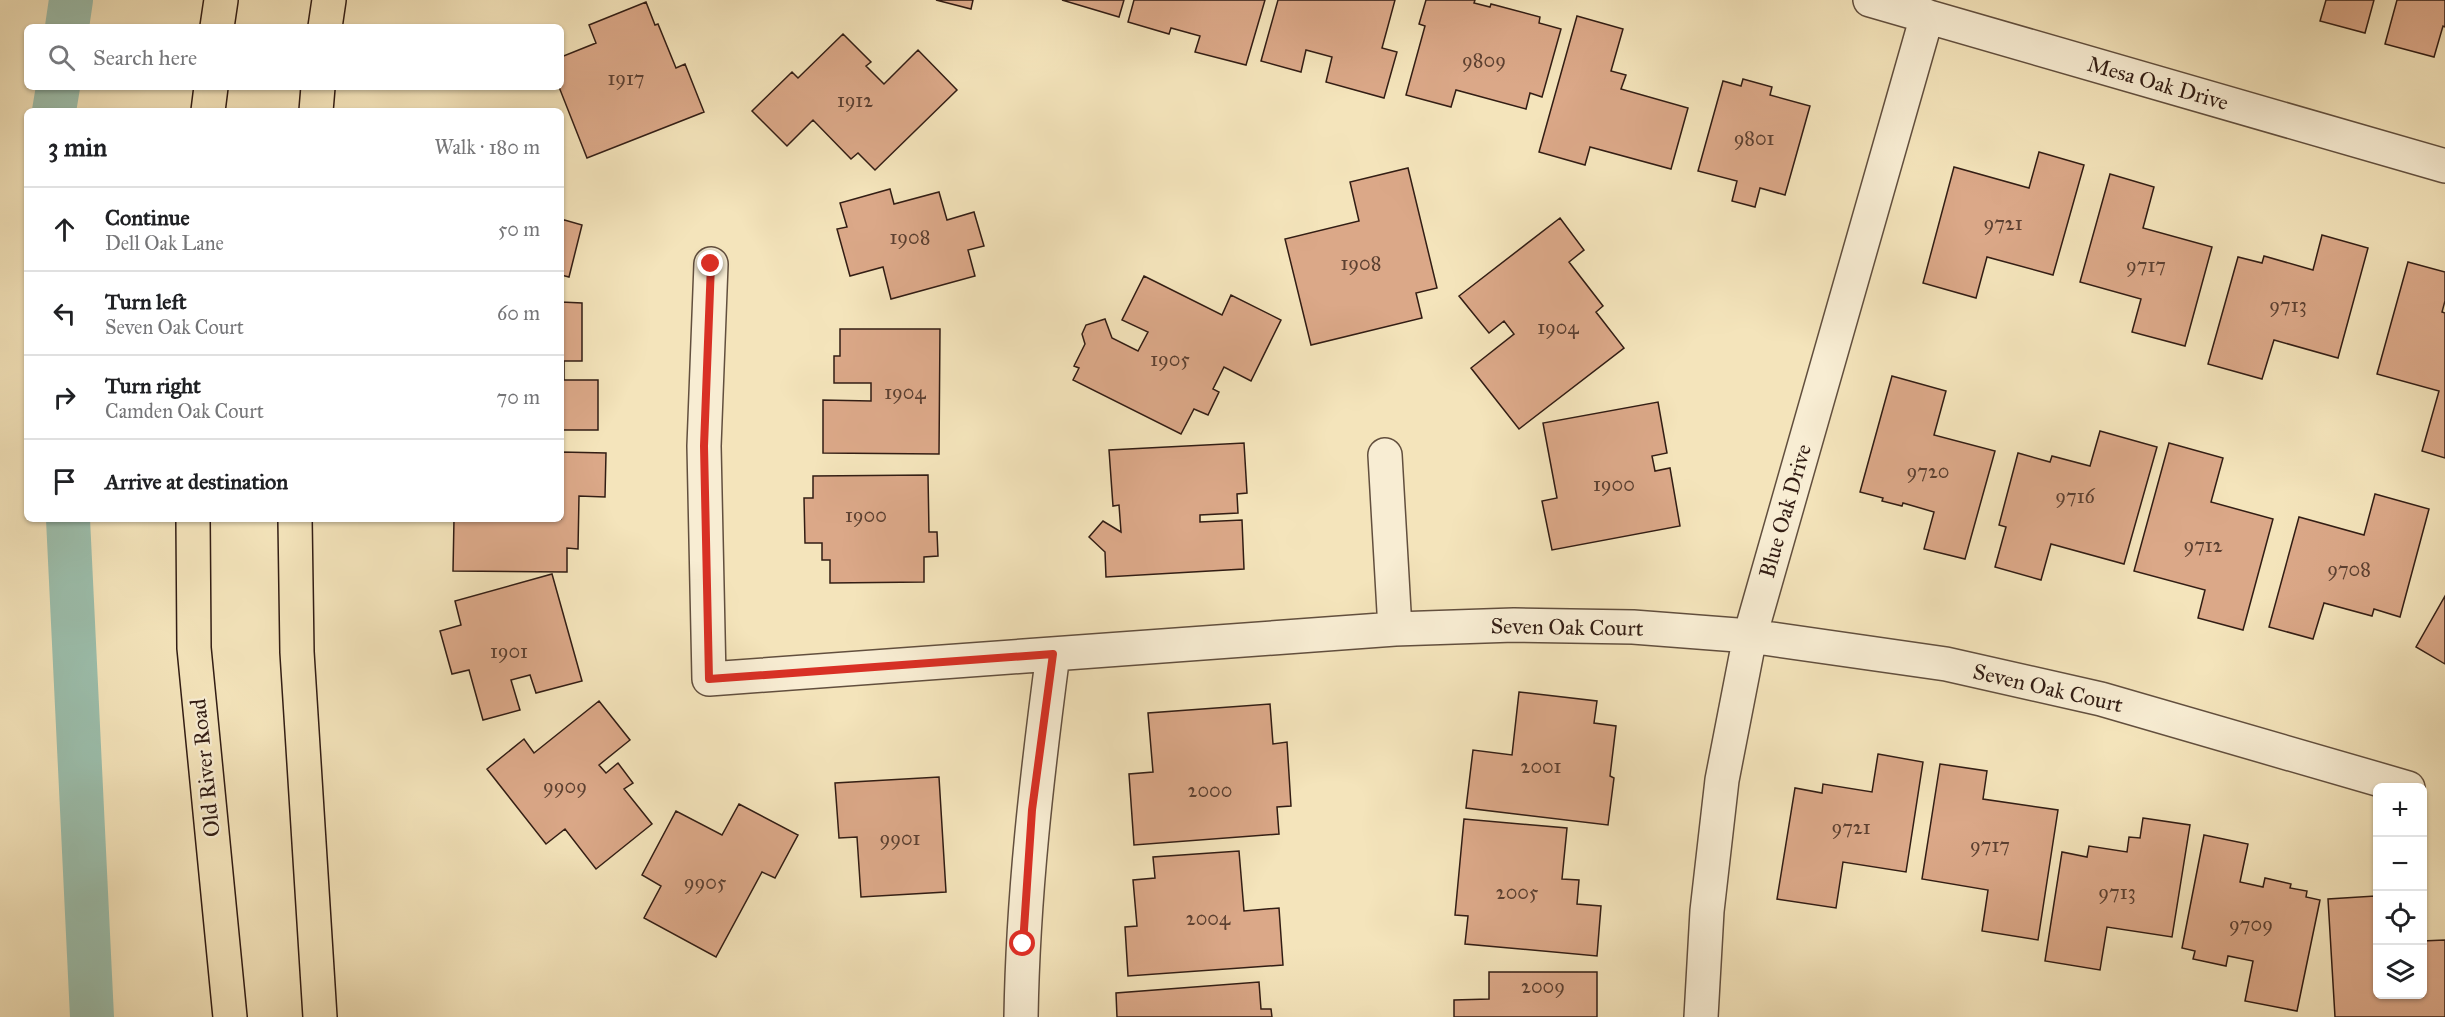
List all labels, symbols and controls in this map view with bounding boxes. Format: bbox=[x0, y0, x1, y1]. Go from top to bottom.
search box bbox=[24, 24, 564, 90]
icon: search bbox=[45, 41, 78, 74]
text: Search here bbox=[93, 44, 197, 71]
house number: 9809 bbox=[1462, 48, 1506, 72]
street label: Mesa Oak Drive bbox=[2084, 50, 2232, 116]
house number: 1917 bbox=[608, 66, 644, 90]
house number: 1912 bbox=[837, 88, 873, 112]
house number: 9801 bbox=[1734, 126, 1774, 150]
text: 3 min bbox=[48, 131, 107, 163]
text: Walk · 180 m bbox=[435, 135, 540, 159]
text: Continue bbox=[105, 204, 190, 231]
house number: 9721 bbox=[1983, 211, 2023, 235]
icon: ahead bbox=[48, 213, 81, 246]
text: 50 m bbox=[498, 217, 540, 241]
house number: 1908 bbox=[890, 225, 930, 249]
text: Dell Oak Lane bbox=[105, 231, 224, 255]
route end bbox=[697, 250, 723, 276]
house number: 1908 bbox=[1341, 251, 1381, 275]
house number: 9717 bbox=[2126, 253, 2166, 277]
text: Turn left bbox=[105, 288, 187, 315]
house number: 9713 bbox=[2269, 293, 2307, 317]
icon: left bbox=[48, 297, 81, 330]
text: 60 m bbox=[497, 301, 540, 325]
text: Seven Oak Court bbox=[105, 315, 244, 339]
house number: 1904 bbox=[1537, 315, 1579, 339]
house number: 1905 bbox=[1150, 347, 1190, 371]
text: Turn right bbox=[105, 372, 201, 399]
house number: 1904 bbox=[884, 380, 926, 404]
icon: right bbox=[48, 381, 81, 414]
text: 70 m bbox=[497, 385, 540, 409]
text: Camden Oak Court bbox=[105, 399, 264, 423]
street label: Blue Oak Drive bbox=[1753, 441, 1817, 581]
house number: 9720 bbox=[1907, 459, 1949, 483]
icon: arrive bbox=[48, 465, 81, 498]
text: Arrive at destination bbox=[105, 468, 288, 495]
house number: 1900 bbox=[1593, 472, 1635, 496]
house number: 9716 bbox=[2055, 484, 2096, 508]
house number: 1900 bbox=[845, 503, 887, 527]
house number: 9712 bbox=[2183, 533, 2223, 557]
house number: 9708 bbox=[2327, 557, 2371, 581]
street label: Seven Oak Court bbox=[1490, 612, 1644, 642]
house number: 1901 bbox=[490, 639, 528, 663]
street label: Seven Oak Court bbox=[1970, 658, 2126, 718]
street label: Old River Road bbox=[184, 697, 226, 839]
house number: 2001 bbox=[1521, 754, 1562, 778]
house number: 9909 bbox=[543, 774, 587, 798]
house number: 2000 bbox=[1188, 778, 1232, 802]
map controls bbox=[2373, 783, 2427, 999]
button: + bbox=[2373, 783, 2427, 837]
house number: 9721 bbox=[1831, 815, 1871, 839]
house number: 9901 bbox=[880, 826, 921, 850]
house number: 9717 bbox=[1970, 833, 2010, 857]
button: − bbox=[2373, 837, 2427, 891]
house number: 9905 bbox=[684, 870, 726, 894]
house number: 2005 bbox=[1496, 880, 1538, 904]
house number: 9713 bbox=[2098, 880, 2136, 904]
button: locate bbox=[2373, 891, 2427, 945]
house number: 2004 bbox=[1186, 906, 1231, 930]
house number: 9709 bbox=[2229, 912, 2273, 936]
route start bbox=[1009, 930, 1035, 956]
button: layers bbox=[2373, 945, 2427, 999]
house number: 2009 bbox=[1521, 974, 1565, 998]

